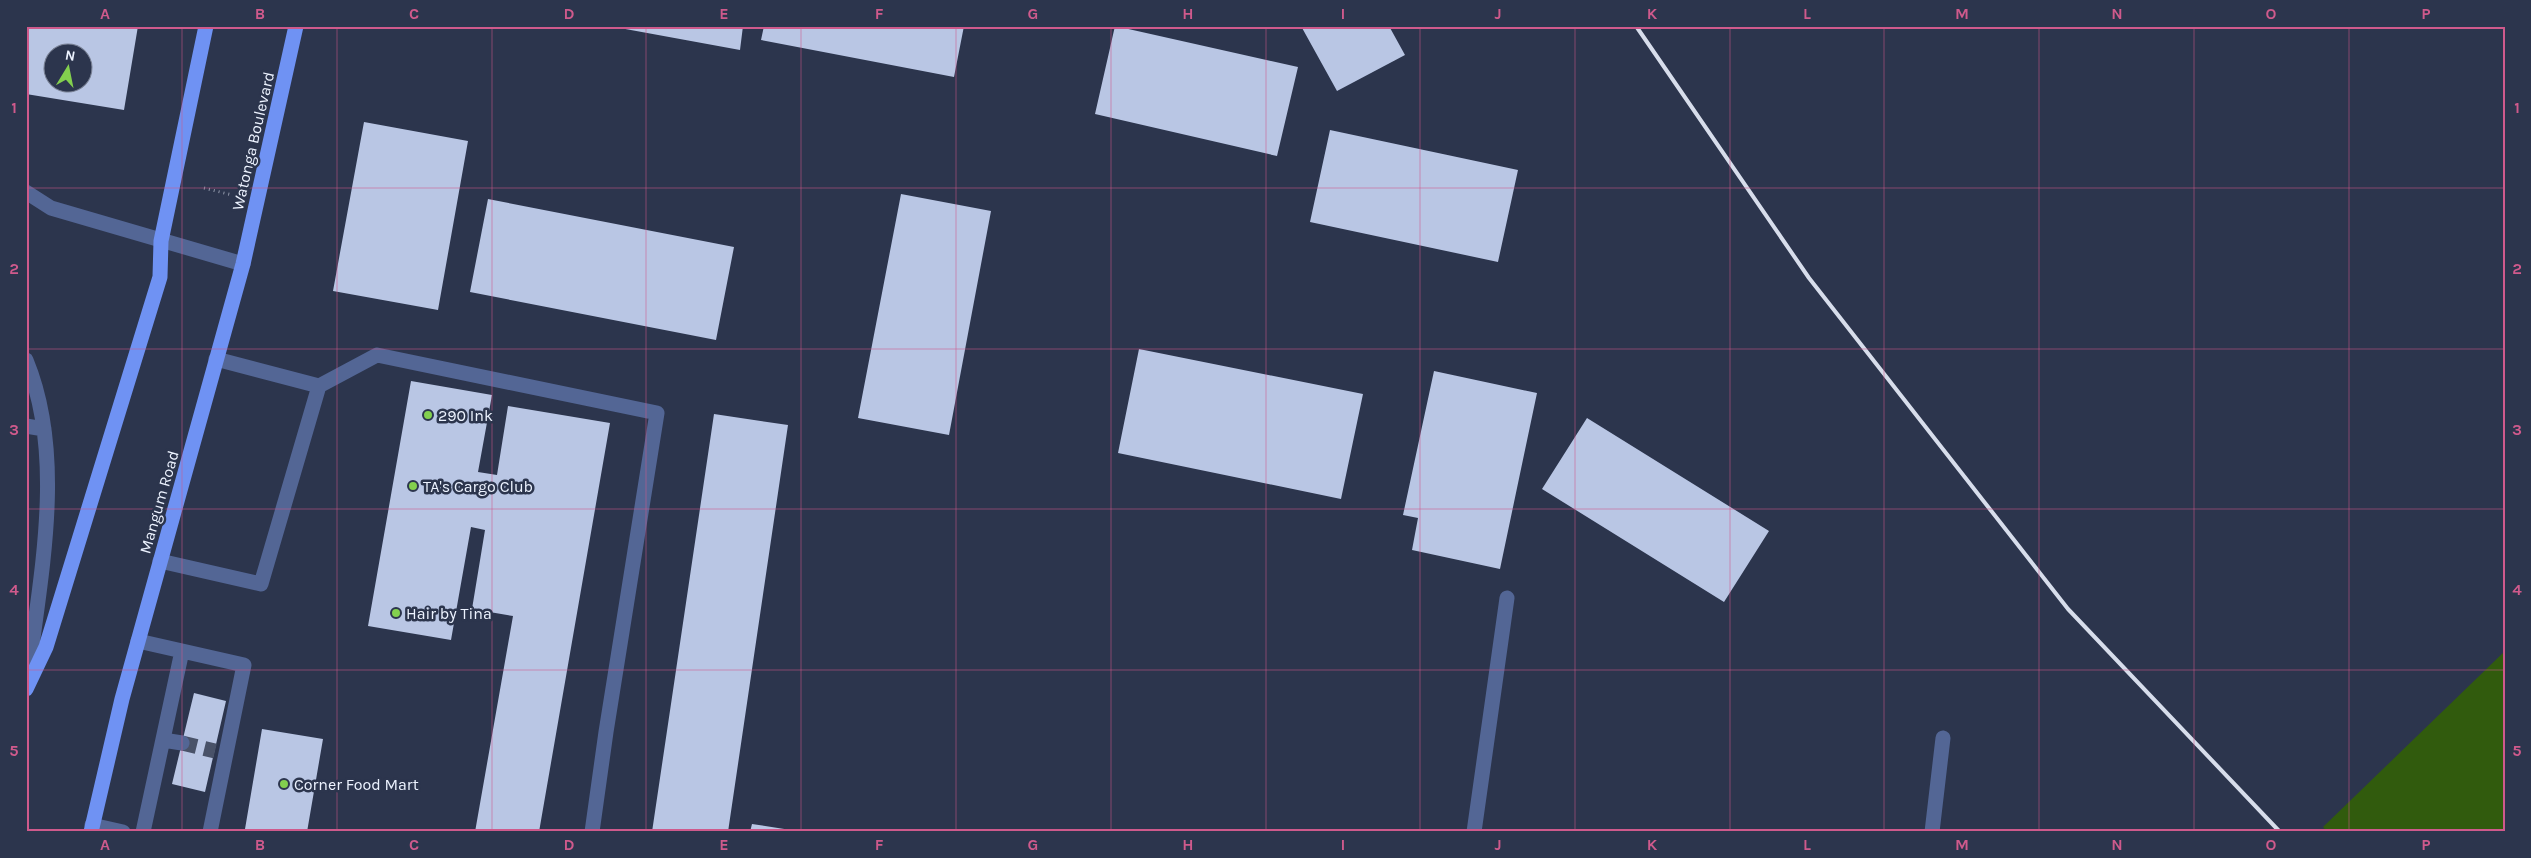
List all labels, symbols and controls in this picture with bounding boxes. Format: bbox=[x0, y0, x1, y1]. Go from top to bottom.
text: A bbox=[100, 4, 110, 23]
text: B bbox=[255, 4, 265, 23]
text: C bbox=[409, 4, 419, 23]
text: D bbox=[564, 4, 575, 23]
text: E bbox=[719, 4, 729, 23]
text: F bbox=[875, 4, 884, 23]
text: G bbox=[1028, 4, 1038, 23]
text: H bbox=[1182, 4, 1194, 23]
text: I bbox=[1341, 4, 1345, 23]
text: J bbox=[1494, 4, 1502, 23]
text: K bbox=[1647, 4, 1658, 23]
text: L bbox=[1803, 4, 1811, 23]
text: M bbox=[1955, 4, 1969, 23]
text: N bbox=[2111, 4, 2123, 23]
text: O bbox=[2266, 4, 2277, 23]
text: P bbox=[2421, 4, 2431, 23]
north arrow bbox=[42, 42, 92, 92]
text: N bbox=[64, 46, 77, 65]
street label: Watonga Boulevard bbox=[228, 70, 278, 212]
text: 1 bbox=[11, 98, 17, 117]
text: 1 bbox=[2514, 98, 2520, 117]
text: 2 bbox=[9, 259, 19, 278]
text: 2 bbox=[2512, 259, 2522, 278]
place label: 290 Ink bbox=[438, 406, 493, 425]
marker: 290 Ink bbox=[422, 409, 434, 421]
text: 3 bbox=[9, 420, 19, 439]
text: 3 bbox=[2512, 420, 2522, 439]
street label: Mangum Road bbox=[135, 448, 183, 556]
place label: TA's Cargo Club bbox=[423, 477, 533, 496]
marker: TA's Cargo Club bbox=[407, 480, 419, 492]
text: 4 bbox=[9, 580, 19, 599]
text: 4 bbox=[2512, 580, 2522, 599]
place label: Hair by Tina bbox=[406, 604, 492, 623]
marker: Hair by Tina bbox=[390, 607, 402, 619]
text: 5 bbox=[9, 741, 19, 760]
text: 5 bbox=[2512, 741, 2522, 760]
place label: Corner Food Mart bbox=[294, 775, 419, 794]
marker: Corner Food Mart bbox=[278, 778, 290, 790]
text: A bbox=[100, 835, 110, 854]
text: B bbox=[255, 835, 265, 854]
text: C bbox=[409, 835, 419, 854]
text: D bbox=[564, 835, 575, 854]
text: E bbox=[719, 835, 729, 854]
text: F bbox=[875, 835, 884, 854]
text: G bbox=[1028, 835, 1038, 854]
text: H bbox=[1182, 835, 1194, 854]
text: I bbox=[1341, 835, 1345, 854]
text: J bbox=[1494, 835, 1502, 854]
text: K bbox=[1647, 835, 1658, 854]
text: L bbox=[1803, 835, 1811, 854]
text: M bbox=[1955, 835, 1969, 854]
text: N bbox=[2111, 835, 2123, 854]
text: O bbox=[2266, 835, 2277, 854]
text: P bbox=[2421, 835, 2431, 854]

